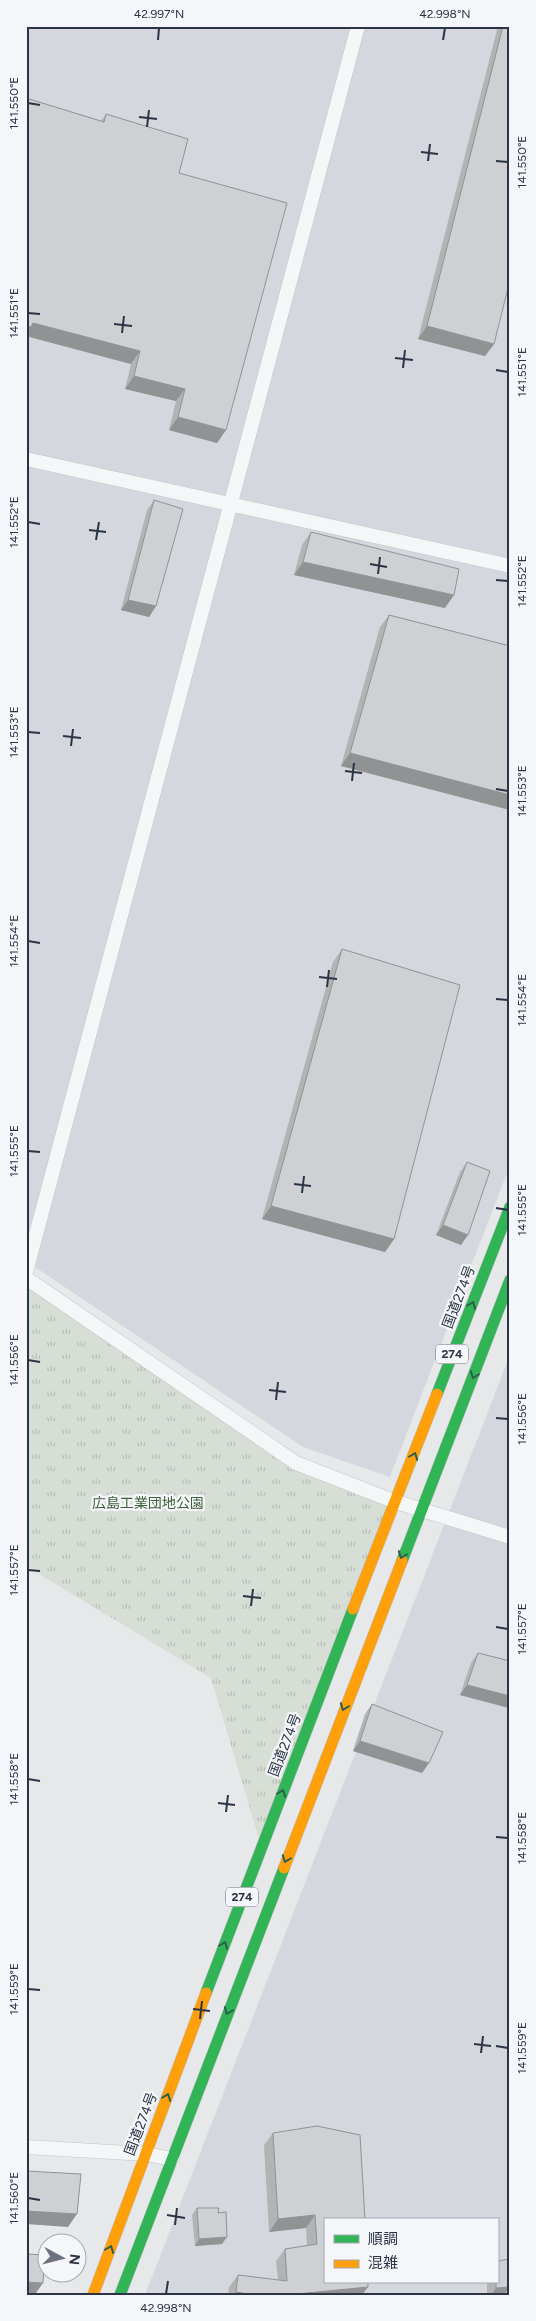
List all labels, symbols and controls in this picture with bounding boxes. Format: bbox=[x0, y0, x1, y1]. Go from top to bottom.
text: 42.997°N bbox=[134, 7, 184, 21]
text: 42.998°N bbox=[419, 7, 471, 21]
text: 141.550°E bbox=[7, 77, 21, 129]
text: 141.550°E bbox=[515, 136, 529, 188]
text: 141.551°E bbox=[7, 288, 21, 338]
text: 141.551°E bbox=[515, 347, 529, 397]
text: 141.552°E bbox=[7, 496, 21, 548]
text: 141.552°E bbox=[515, 555, 529, 607]
text: 141.553°E bbox=[7, 706, 21, 758]
text: 141.553°E bbox=[515, 765, 529, 817]
text: 141.554°E bbox=[7, 915, 21, 967]
text: 141.554°E bbox=[515, 974, 529, 1026]
text: 141.555°E bbox=[7, 1125, 21, 1177]
text: 141.555°E bbox=[515, 1184, 529, 1236]
street label: 国道274号 bbox=[439, 1263, 479, 1331]
one-way arrow bbox=[466, 1301, 476, 1310]
text: 141.556°E bbox=[7, 1334, 21, 1386]
road number: 274 bbox=[436, 1345, 468, 1364]
one-way arrow bbox=[470, 1370, 480, 1379]
text: 141.556°E bbox=[515, 1393, 529, 1445]
one-way arrow bbox=[408, 1453, 418, 1461]
park label: 広島工業団地公園 bbox=[92, 1495, 204, 1512]
text: 141.557°E bbox=[7, 1544, 21, 1596]
one-way arrow bbox=[398, 1551, 408, 1559]
text: 141.557°E bbox=[515, 1603, 529, 1655]
one-way arrow bbox=[340, 1702, 350, 1711]
street label: 国道274号 bbox=[265, 1711, 305, 1779]
text: 141.558°E bbox=[7, 1753, 21, 1805]
one-way arrow bbox=[276, 1789, 286, 1798]
text: 141.558°E bbox=[515, 1812, 529, 1864]
one-way arrow bbox=[282, 1854, 292, 1863]
road number: 274 bbox=[226, 1888, 258, 1906]
one-way arrow bbox=[218, 1941, 228, 1950]
text: 141.559°E bbox=[7, 1963, 21, 2015]
one-way arrow bbox=[224, 2006, 234, 2015]
text: 141.559°E bbox=[515, 2022, 529, 2074]
street label: 国道274号 bbox=[121, 2090, 161, 2158]
one-way arrow bbox=[161, 2093, 171, 2102]
text: 141.560°E bbox=[7, 2172, 21, 2224]
legend bbox=[324, 2218, 498, 2284]
text: 順調 bbox=[368, 2230, 398, 2248]
north arrow bbox=[38, 2234, 88, 2284]
one-way arrow bbox=[104, 2245, 114, 2254]
text: N bbox=[65, 2253, 84, 2266]
text: 混雑 bbox=[368, 2254, 398, 2272]
text: 42.998°N bbox=[140, 2301, 192, 2315]

